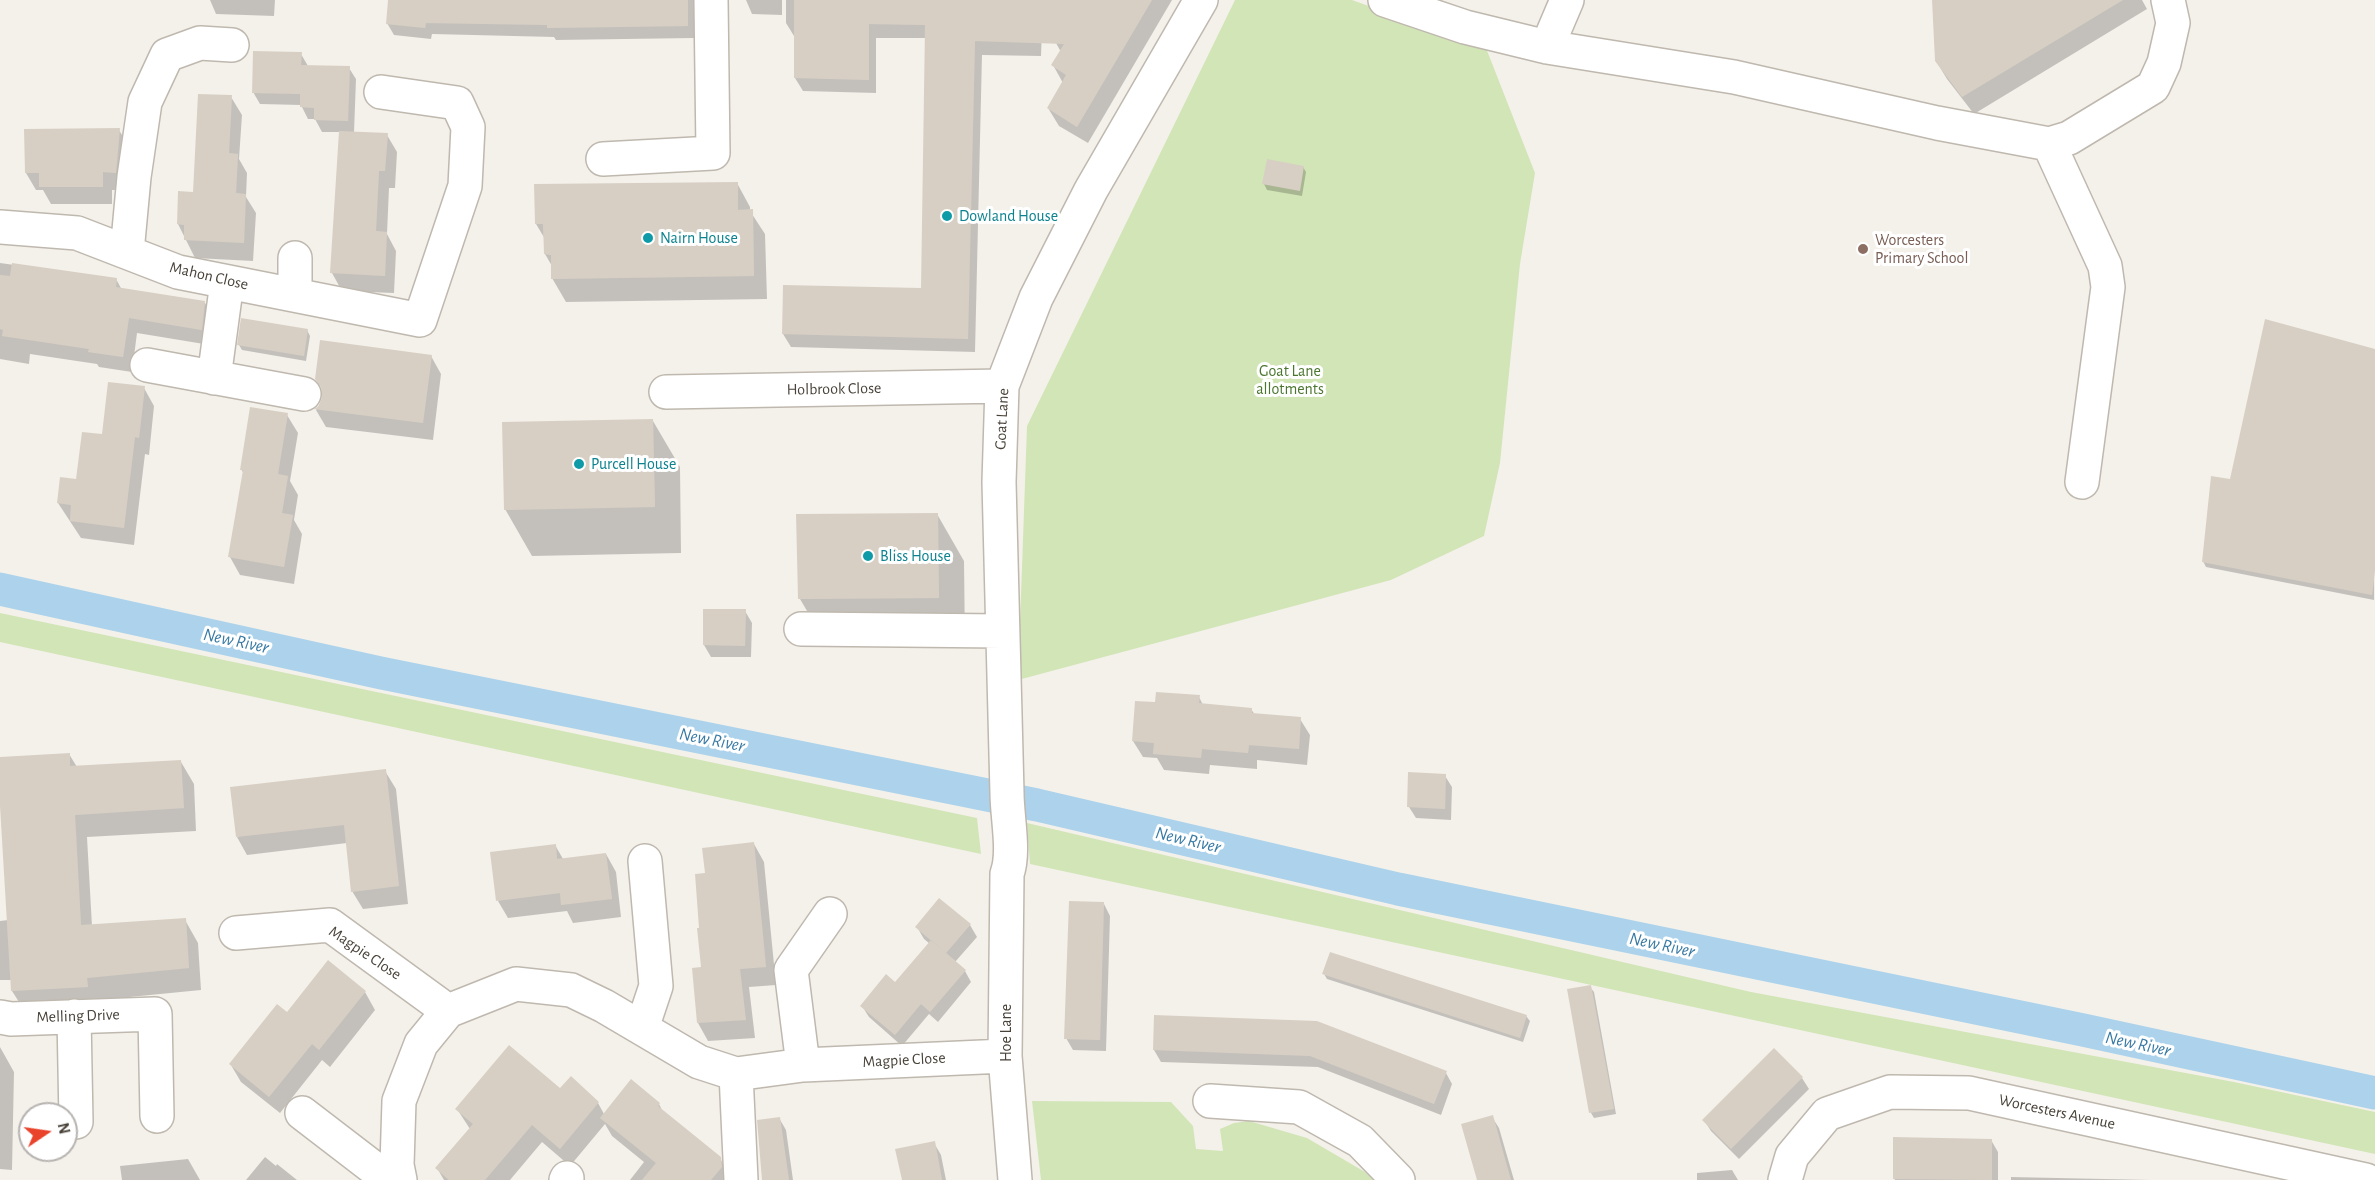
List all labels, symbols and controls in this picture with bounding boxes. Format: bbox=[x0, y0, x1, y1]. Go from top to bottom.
place label: Dowland House bbox=[959, 206, 1058, 226]
marker: Dowland House bbox=[940, 209, 954, 223]
place label: Nairn House bbox=[660, 228, 738, 248]
place label: Worcesters Primary School bbox=[1875, 230, 1968, 268]
marker: Nairn House bbox=[641, 231, 655, 245]
marker: Worcesters Primary School bbox=[1856, 242, 1870, 256]
street label: Mahon Close bbox=[168, 258, 250, 294]
park label: Goat Lane allotments bbox=[1256, 361, 1324, 399]
street label: Holbrook Close bbox=[786, 379, 882, 399]
street label: Goat Lane bbox=[991, 388, 1013, 450]
place label: Purcell House bbox=[591, 454, 676, 474]
marker: Purcell House bbox=[572, 457, 586, 471]
place label: Bliss House bbox=[880, 546, 951, 566]
marker: Bliss House bbox=[861, 549, 875, 563]
water label: New River bbox=[201, 624, 271, 658]
water label: New River bbox=[677, 723, 747, 757]
water label: New River bbox=[1153, 822, 1223, 858]
street label: Magpie Close bbox=[325, 922, 405, 984]
water label: New River bbox=[1627, 928, 1697, 962]
street label: Hoe Lane bbox=[996, 1004, 1016, 1062]
street label: Melling Drive bbox=[36, 1005, 120, 1027]
water label: New River bbox=[2103, 1027, 2173, 1061]
street label: Magpie Close bbox=[862, 1048, 946, 1072]
street label: Worcesters Avenue bbox=[1997, 1090, 2117, 1134]
north arrow bbox=[18, 1102, 78, 1162]
text: N bbox=[55, 1121, 73, 1136]

